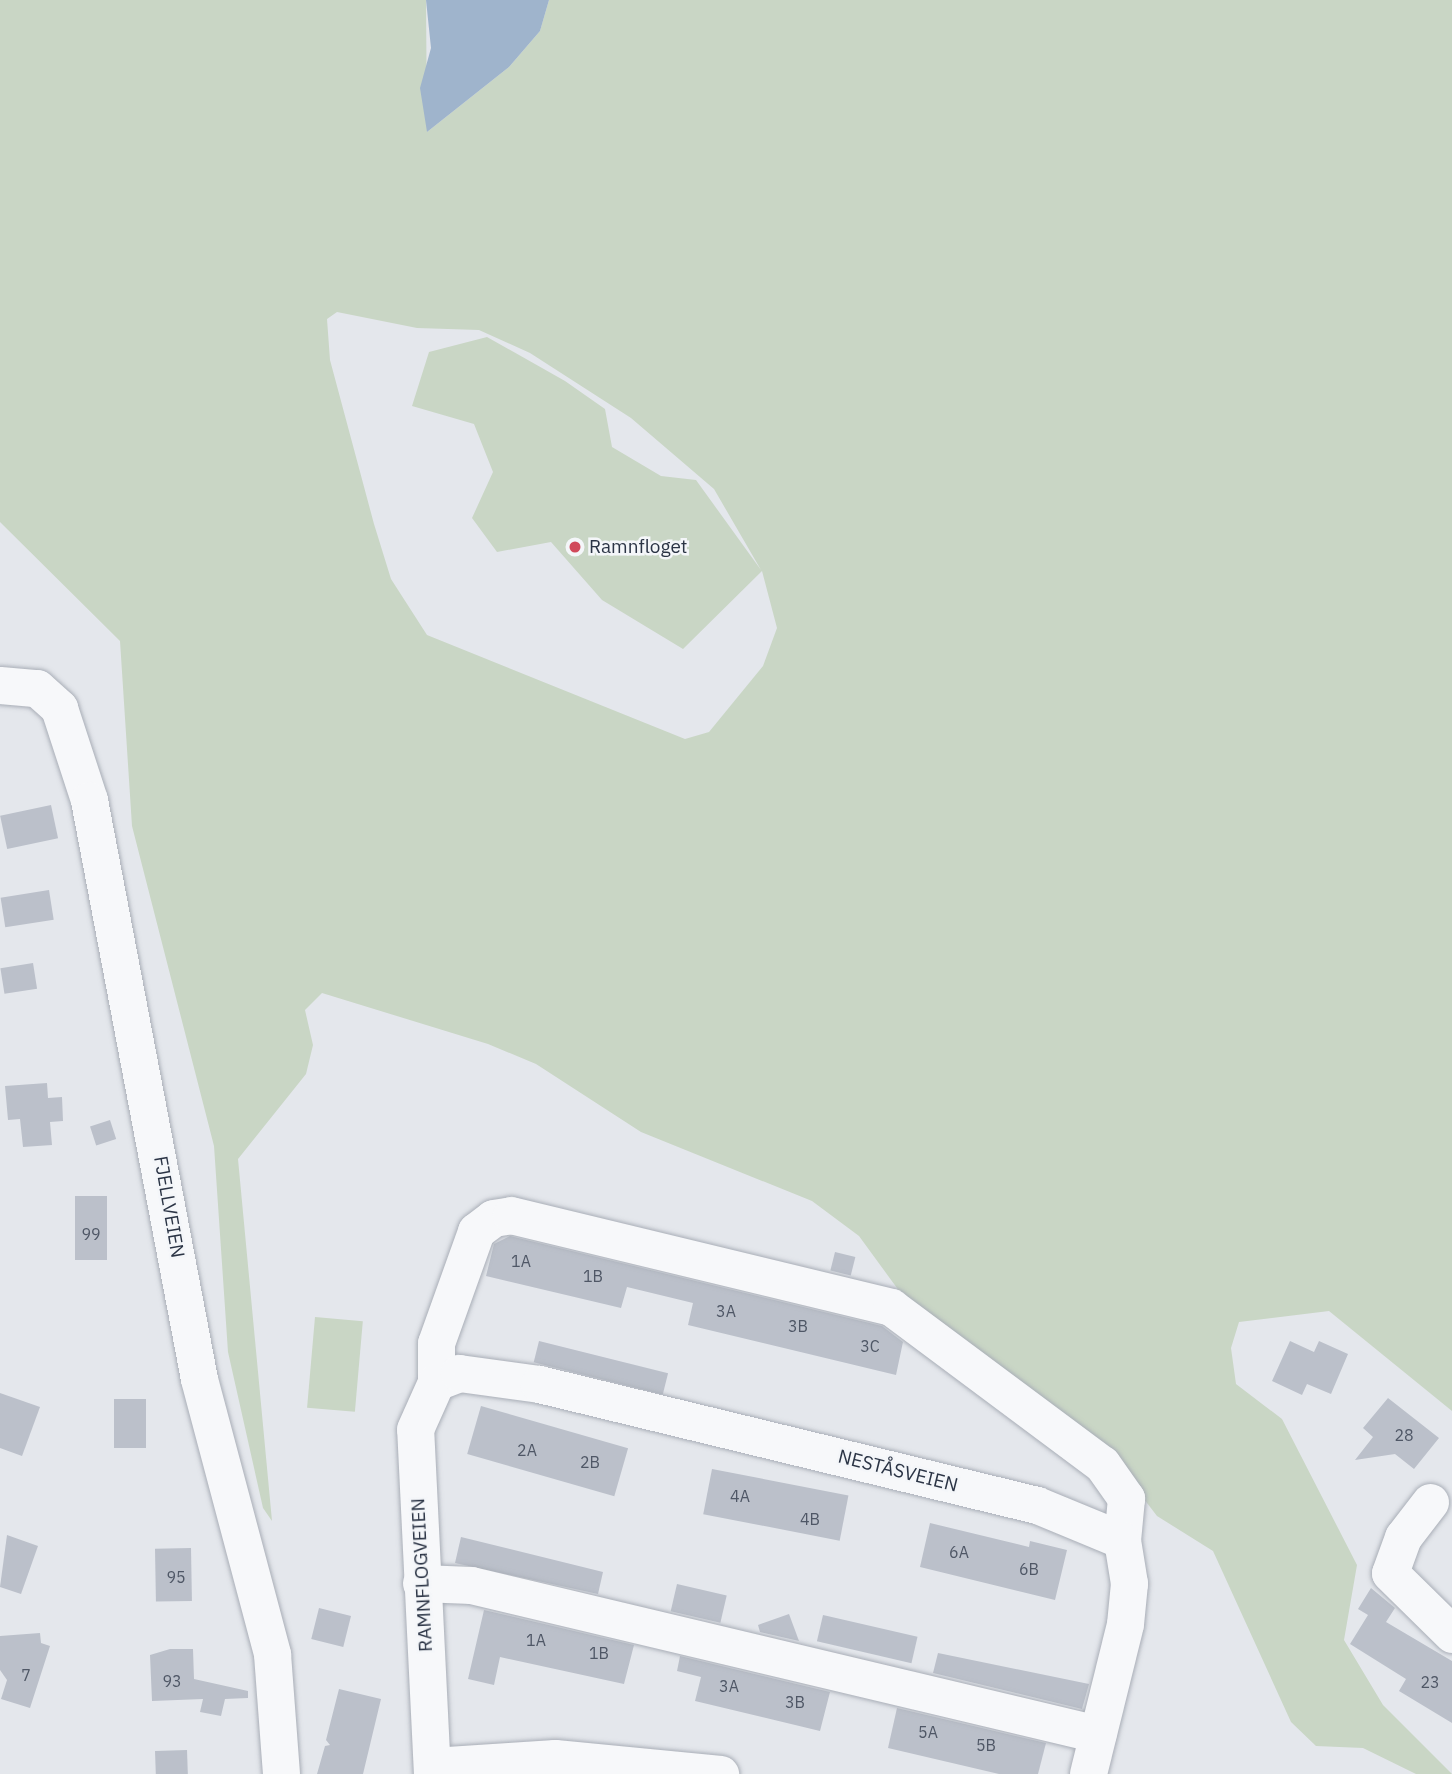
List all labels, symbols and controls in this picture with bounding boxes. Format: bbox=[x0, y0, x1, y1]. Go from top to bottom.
place label: Ramnfloget bbox=[589, 536, 687, 558]
marker: Ramnfloget bbox=[567, 539, 583, 555]
street label: FJELLVEIEN bbox=[149, 1154, 189, 1260]
house number: 99 bbox=[81, 1224, 101, 1244]
house number: 1A bbox=[511, 1251, 531, 1271]
house number: 1B bbox=[583, 1266, 603, 1286]
house number: 3A bbox=[716, 1301, 736, 1321]
house number: 3B bbox=[788, 1316, 808, 1336]
house number: 3C bbox=[860, 1336, 880, 1356]
house number: 28 bbox=[1394, 1425, 1414, 1445]
house number: 2A bbox=[517, 1440, 537, 1460]
street label: NESTÅSVEIEN bbox=[836, 1445, 960, 1497]
house number: 2B bbox=[580, 1452, 600, 1472]
house number: 4A bbox=[730, 1486, 750, 1506]
street label: RAMNFLOGVEIEN bbox=[407, 1498, 437, 1652]
house number: 4B bbox=[800, 1509, 820, 1529]
house number: 6A bbox=[949, 1542, 969, 1562]
house number: 6B bbox=[1019, 1559, 1039, 1579]
house number: 95 bbox=[166, 1567, 186, 1587]
house number: 1A bbox=[526, 1630, 546, 1650]
house number: 1B bbox=[589, 1643, 609, 1663]
house number: 7 bbox=[21, 1665, 31, 1685]
house number: 93 bbox=[162, 1671, 182, 1691]
house number: 23 bbox=[1420, 1672, 1440, 1692]
house number: 3A bbox=[719, 1676, 739, 1696]
house number: 3B bbox=[785, 1692, 805, 1712]
house number: 5A bbox=[918, 1722, 938, 1742]
house number: 5B bbox=[976, 1735, 996, 1755]

